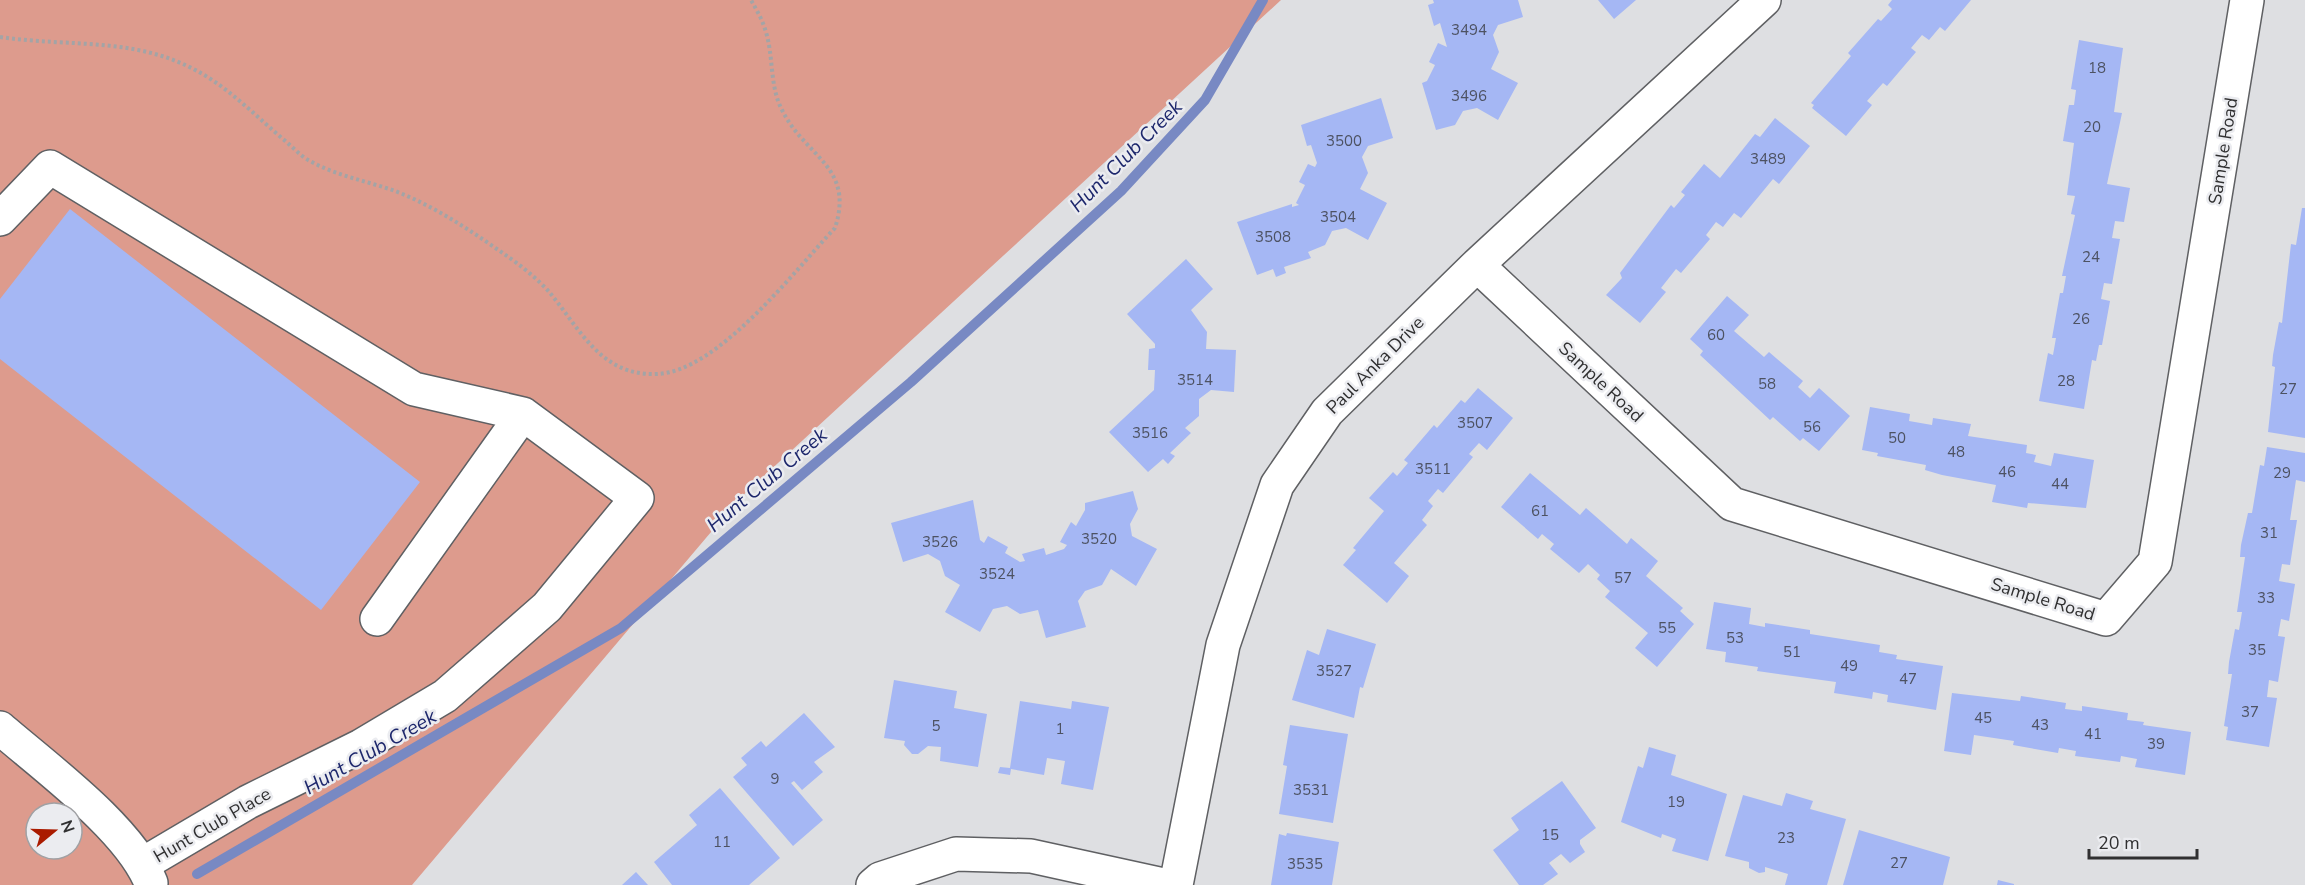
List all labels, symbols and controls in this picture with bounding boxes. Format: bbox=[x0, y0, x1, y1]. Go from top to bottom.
house number: 3494 bbox=[1451, 20, 1487, 40]
house number: 18 bbox=[2088, 58, 2106, 78]
house number: 3496 bbox=[1451, 86, 1487, 106]
water label: Hunt Club Creek bbox=[1064, 93, 1189, 218]
street label: Sample Road bbox=[2203, 96, 2243, 206]
house number: 20 bbox=[2083, 117, 2101, 137]
house number: 3500 bbox=[1326, 131, 1362, 151]
house number: 3489 bbox=[1750, 149, 1786, 169]
house number: 3504 bbox=[1320, 207, 1356, 227]
house number: 3508 bbox=[1255, 227, 1291, 247]
house number: 24 bbox=[2082, 247, 2100, 267]
house number: 26 bbox=[2072, 309, 2090, 329]
street label: Paul Anka Drive bbox=[1321, 311, 1429, 419]
house number: 60 bbox=[1707, 325, 1725, 345]
street label: Sample Road bbox=[1553, 336, 1649, 428]
house number: 3514 bbox=[1177, 370, 1213, 390]
house number: 28 bbox=[2057, 371, 2075, 391]
house number: 58 bbox=[1758, 374, 1776, 394]
house number: 27 bbox=[2279, 379, 2297, 399]
house number: 3507 bbox=[1457, 413, 1493, 433]
house number: 56 bbox=[1803, 417, 1821, 437]
water label: Hunt Club Creek bbox=[701, 421, 834, 538]
house number: 3516 bbox=[1132, 423, 1168, 443]
house number: 50 bbox=[1888, 428, 1906, 448]
house number: 48 bbox=[1947, 442, 1965, 462]
house number: 3511 bbox=[1415, 459, 1451, 479]
house number: 46 bbox=[1998, 462, 2016, 482]
house number: 29 bbox=[2273, 463, 2291, 483]
house number: 44 bbox=[2051, 474, 2069, 494]
house number: 61 bbox=[1531, 501, 1549, 521]
house number: 31 bbox=[2260, 523, 2278, 543]
house number: 3520 bbox=[1081, 529, 1117, 549]
house number: 3526 bbox=[922, 532, 958, 552]
house number: 3524 bbox=[979, 564, 1015, 584]
house number: 57 bbox=[1614, 568, 1632, 588]
street label: Sample Road bbox=[1988, 572, 2098, 626]
house number: 33 bbox=[2257, 588, 2275, 608]
house number: 55 bbox=[1658, 618, 1676, 638]
house number: 53 bbox=[1726, 628, 1744, 648]
house number: 35 bbox=[2248, 640, 2266, 660]
house number: 51 bbox=[1783, 642, 1801, 662]
house number: 49 bbox=[1840, 656, 1858, 676]
house number: 3527 bbox=[1316, 661, 1352, 681]
house number: 47 bbox=[1899, 669, 1917, 689]
house number: 37 bbox=[2241, 702, 2259, 722]
water label: Hunt Club Creek bbox=[299, 703, 442, 801]
house number: 45 bbox=[1974, 708, 1992, 728]
house number: 43 bbox=[2031, 715, 2049, 735]
house number: 5 bbox=[931, 716, 941, 736]
house number: 1 bbox=[1055, 719, 1065, 739]
house number: 41 bbox=[2084, 724, 2102, 744]
house number: 39 bbox=[2147, 734, 2165, 754]
house number: 9 bbox=[770, 769, 780, 789]
house number: 3531 bbox=[1293, 780, 1329, 800]
street label: Hunt Club Place bbox=[149, 782, 275, 868]
house number: 19 bbox=[1667, 792, 1685, 812]
north arrow bbox=[24, 801, 84, 861]
text: N bbox=[55, 817, 80, 836]
scale bar bbox=[2089, 822, 2197, 860]
house number: 15 bbox=[1541, 825, 1559, 845]
house number: 23 bbox=[1777, 828, 1795, 848]
text: 20 m bbox=[2098, 831, 2140, 855]
house number: 11 bbox=[713, 832, 731, 852]
house number: 27 bbox=[1890, 853, 1908, 873]
house number: 3535 bbox=[1287, 854, 1323, 874]

